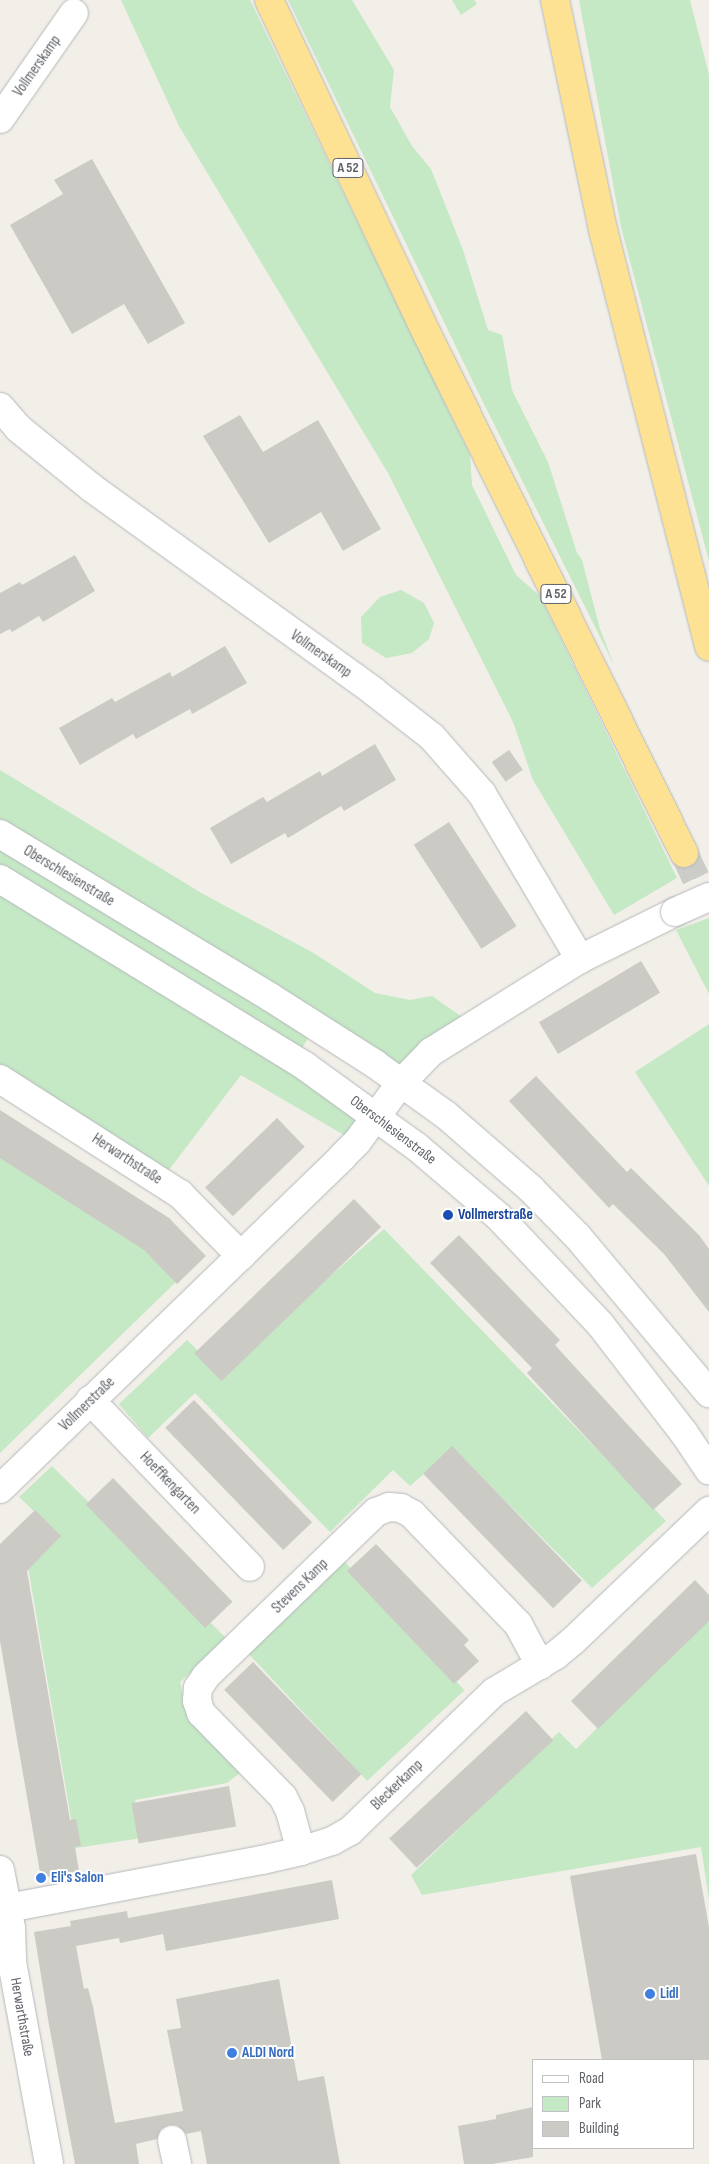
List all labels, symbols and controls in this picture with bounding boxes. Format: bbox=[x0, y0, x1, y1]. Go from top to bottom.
street label: Vollmerskamp bbox=[9, 32, 65, 100]
road number: A 52 bbox=[332, 156, 364, 180]
road number: A 52 bbox=[540, 582, 572, 606]
street label: Vollmerskamp bbox=[287, 626, 355, 682]
street label: Oberschlesienstraße bbox=[20, 842, 118, 910]
street label: Oberschlesienstraße bbox=[346, 1092, 440, 1168]
street label: Herwarthstraße bbox=[89, 1130, 165, 1188]
place label: Vollmerstraße bbox=[458, 1206, 533, 1224]
marker: Vollmerstraße bbox=[442, 1209, 454, 1221]
street label: Vollmerstraße bbox=[56, 1373, 118, 1435]
street label: Hoeffkengarten bbox=[136, 1448, 204, 1518]
street label: Stevens Kamp bbox=[268, 1555, 332, 1617]
street label: Bleckerkamp bbox=[367, 1756, 427, 1814]
place label: Eli's Salon bbox=[51, 1869, 104, 1887]
marker: Eli's Salon bbox=[35, 1872, 47, 1884]
street label: Herwarthstraße bbox=[6, 1976, 38, 2058]
place label: Lidl bbox=[660, 1985, 679, 2003]
marker: Lidl bbox=[644, 1988, 656, 2000]
place label: ALDI Nord bbox=[242, 2044, 294, 2062]
marker: ALDI Nord bbox=[226, 2047, 238, 2059]
legend bbox=[532, 2059, 694, 2149]
text: Road bbox=[579, 2069, 604, 2088]
text: Park bbox=[579, 2094, 601, 2113]
text: Building bbox=[579, 2119, 619, 2138]

